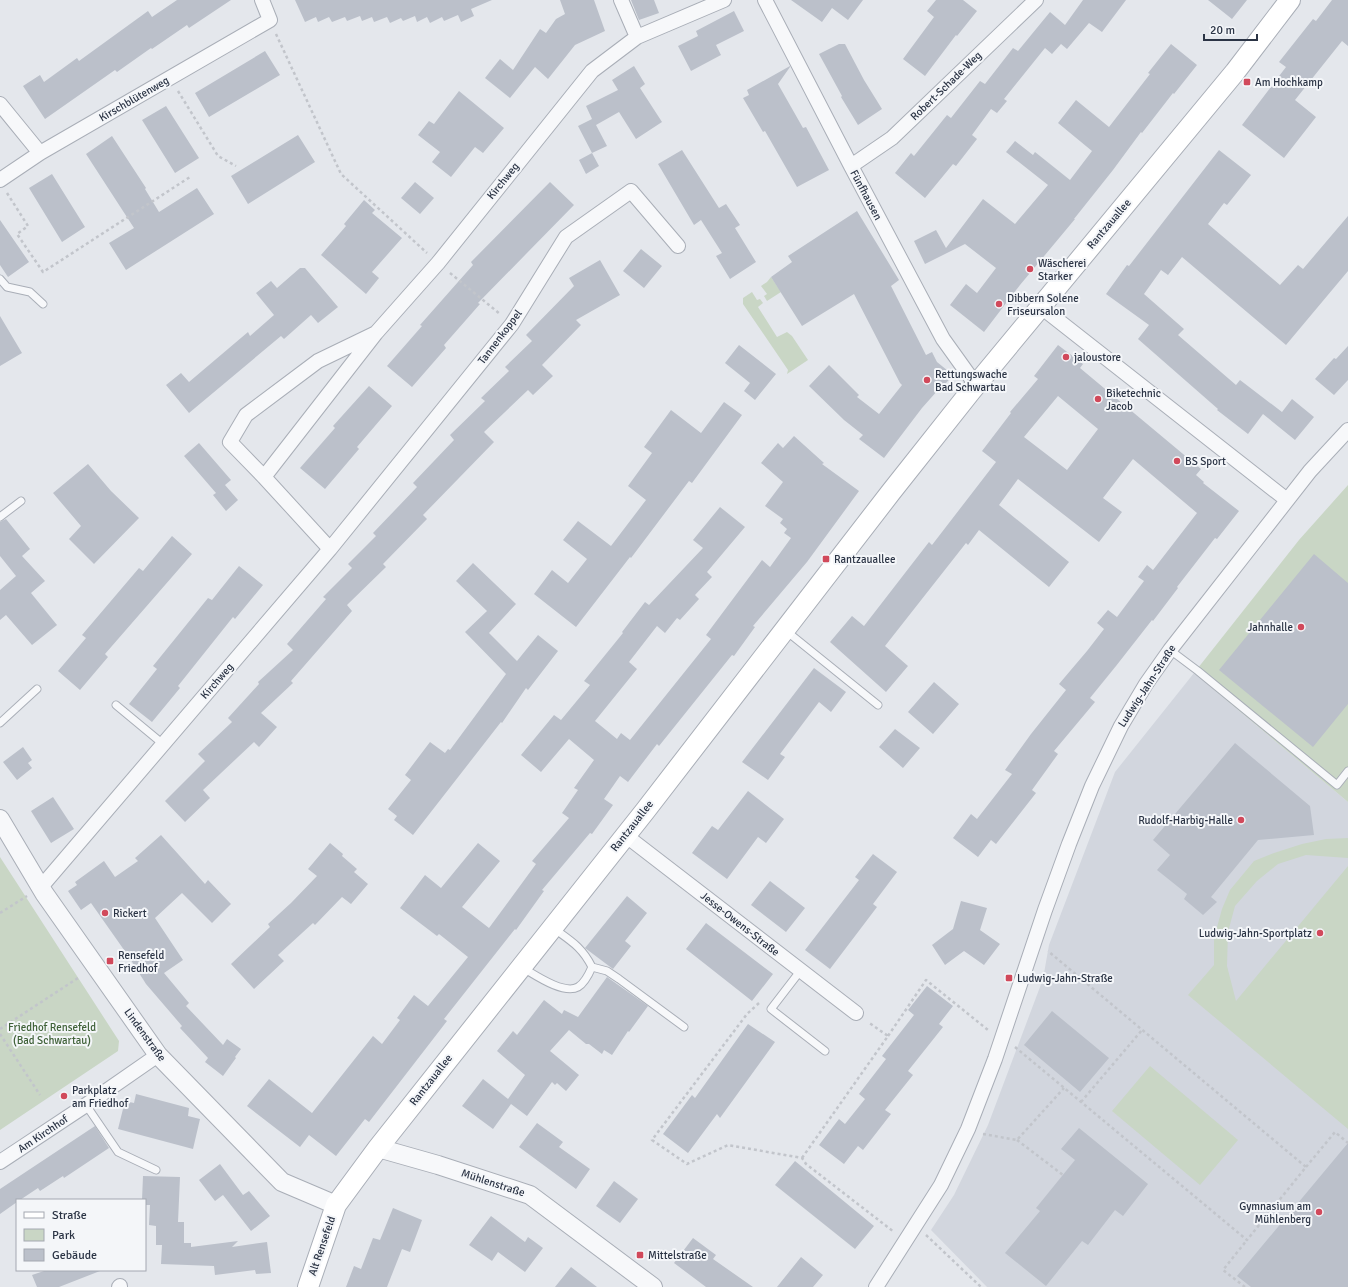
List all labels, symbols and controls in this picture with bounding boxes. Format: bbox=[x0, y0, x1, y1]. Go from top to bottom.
scale bar bbox=[1204, 16, 1257, 42]
text: 20 m bbox=[1210, 23, 1235, 38]
street label: Robert-Schade-Weg bbox=[908, 49, 984, 123]
street label: Kirschblütenweg bbox=[97, 74, 171, 124]
place label: Am Hochkamp bbox=[1255, 76, 1323, 89]
marker: Am Hochkamp bbox=[1242, 77, 1252, 87]
street label: Kirchweg bbox=[484, 160, 522, 202]
street label: Fünfhausen bbox=[847, 168, 885, 222]
street label: Rantzauallee bbox=[1084, 196, 1134, 252]
place label: Wäscherei Starker bbox=[1038, 257, 1086, 283]
marker: Wäscherei Starker bbox=[1025, 264, 1035, 274]
place label: Dibbern Solene Friseursalon bbox=[1007, 292, 1079, 318]
marker: Dibbern Solene Friseursalon bbox=[994, 299, 1004, 309]
street label: Tannenkoppel bbox=[475, 307, 525, 367]
place label: jaloustore bbox=[1074, 351, 1121, 364]
marker: jaloustore bbox=[1061, 352, 1071, 362]
place label: Rettungswache Bad Schwartau bbox=[935, 368, 1007, 394]
marker: Rettungswache Bad Schwartau bbox=[922, 375, 932, 385]
place label: Biketechnic Jacob bbox=[1106, 387, 1161, 413]
marker: Biketechnic Jacob bbox=[1093, 394, 1103, 404]
place label: BS Sport bbox=[1185, 455, 1226, 468]
marker: BS Sport bbox=[1172, 456, 1182, 466]
place label: Rantzauallee bbox=[834, 553, 895, 566]
marker: Rantzauallee bbox=[821, 554, 831, 564]
place label: Jahnhalle bbox=[1247, 621, 1293, 634]
marker: Jahnhalle bbox=[1296, 622, 1306, 632]
street label: Ludwig-Jahn-Straße bbox=[1115, 642, 1179, 730]
street label: Kirchweg bbox=[198, 660, 236, 702]
street label: Rantzauallee bbox=[608, 798, 656, 854]
place label: Rudolf-Harbig-Halle bbox=[1138, 814, 1233, 827]
marker: Rudolf-Harbig-Halle bbox=[1236, 815, 1246, 825]
street label: Jesse-Owens-Straße bbox=[698, 889, 782, 959]
place label: Rickert bbox=[113, 907, 147, 920]
marker: Rickert bbox=[100, 908, 110, 918]
place label: Ludwig-Jahn-Sportplatz bbox=[1199, 927, 1312, 940]
marker: Ludwig-Jahn-Sportplatz bbox=[1315, 928, 1325, 938]
place label: Rensefeld Friedhof bbox=[118, 949, 165, 975]
marker: Rensefeld Friedhof bbox=[105, 956, 115, 966]
place label: Ludwig-Jahn-Straße bbox=[1017, 972, 1113, 985]
marker: Ludwig-Jahn-Straße bbox=[1004, 973, 1014, 983]
street label: Lindenstraße bbox=[121, 1006, 169, 1064]
park label: Friedhof Rensefeld (Bad Schwartau) bbox=[8, 1021, 96, 1047]
street label: Rantzauallee bbox=[407, 1052, 455, 1108]
place label: Parkplatz am Friedhof bbox=[72, 1084, 129, 1110]
marker: Parkplatz am Friedhof bbox=[59, 1091, 69, 1101]
street label: Am Kirchhof bbox=[15, 1112, 72, 1156]
street label: Mühlenstraße bbox=[460, 1167, 526, 1199]
legend bbox=[16, 1199, 146, 1271]
place label: Gymnasium am Mühlenberg bbox=[1239, 1200, 1311, 1226]
marker: Gymnasium am Mühlenberg bbox=[1314, 1207, 1324, 1217]
text: Straße bbox=[52, 1208, 87, 1223]
street label: Alt Rensefeld bbox=[306, 1214, 338, 1278]
text: Park bbox=[52, 1228, 75, 1243]
text: Gebäude bbox=[52, 1248, 97, 1263]
place label: Mittelstraße bbox=[648, 1249, 707, 1262]
marker: Mittelstraße bbox=[635, 1250, 645, 1260]

